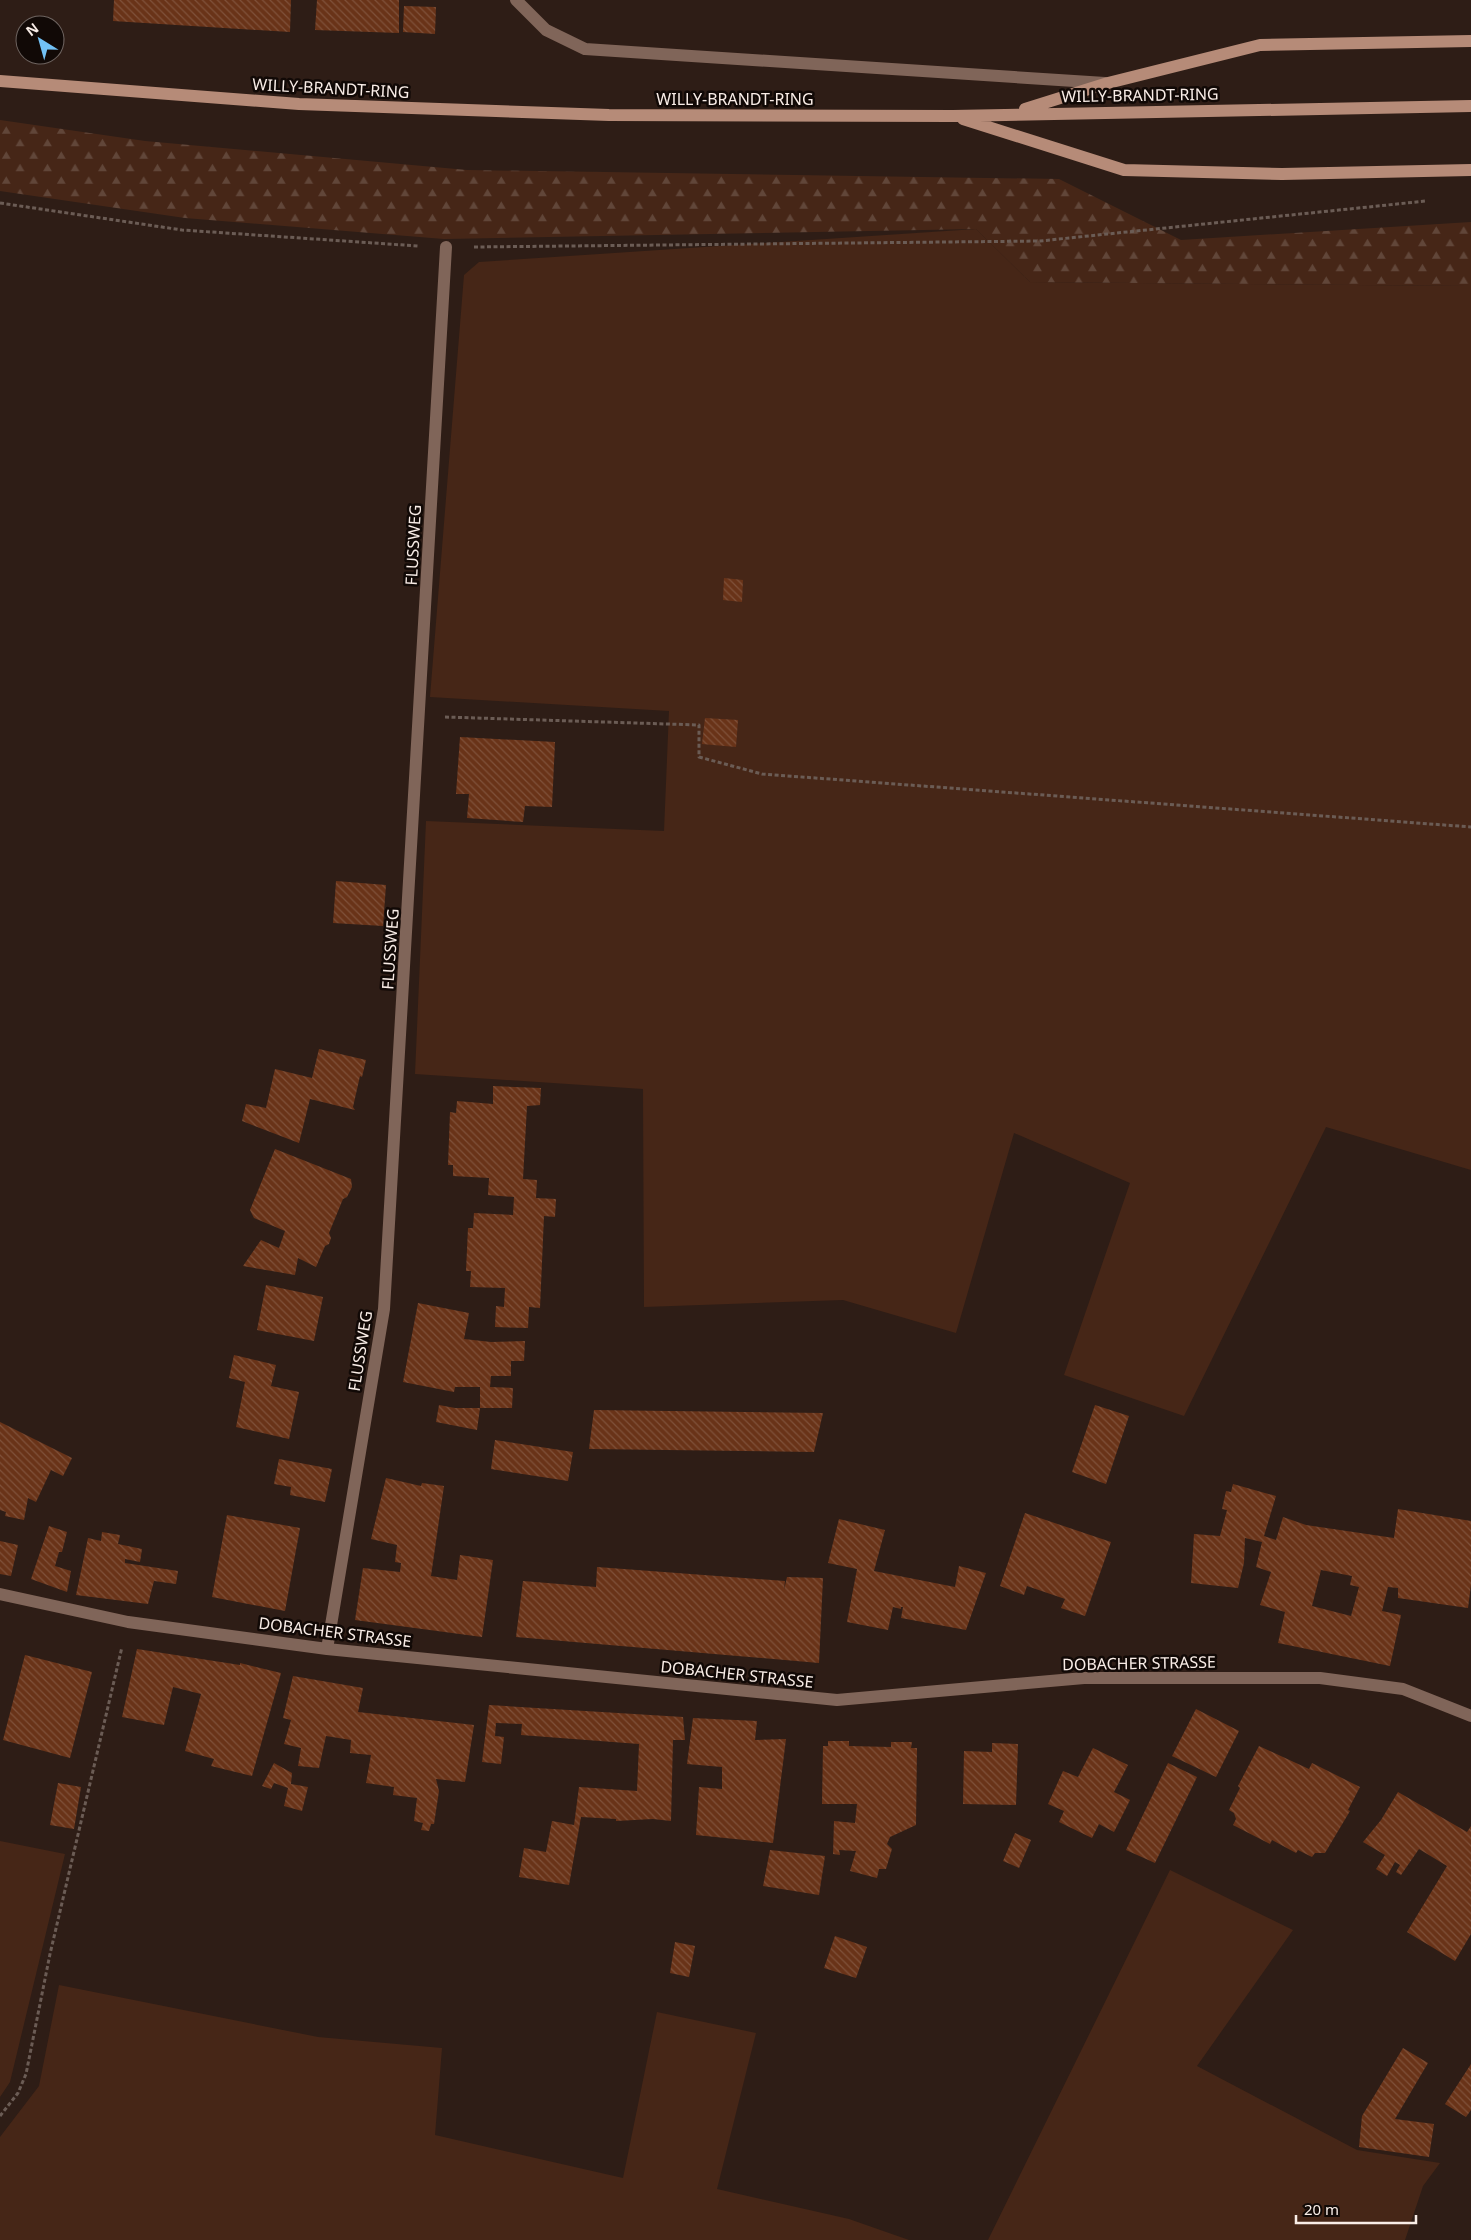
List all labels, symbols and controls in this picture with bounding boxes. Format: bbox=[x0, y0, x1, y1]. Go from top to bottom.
north arrow bbox=[15, 15, 65, 65]
text: N bbox=[22, 18, 42, 40]
street label: WILLY-BRANDT-RING bbox=[252, 73, 410, 103]
street label: WILLY-BRANDT-RING bbox=[1061, 83, 1219, 107]
street label: WILLY-BRANDT-RING bbox=[656, 88, 814, 110]
street label: FLUSSWEG bbox=[400, 504, 426, 586]
street label: FLUSSWEG bbox=[376, 908, 404, 990]
street label: FLUSSWEG bbox=[343, 1309, 377, 1393]
street label: DOBACHER STRASSE bbox=[257, 1612, 413, 1652]
street label: DOBACHER STRASSE bbox=[1062, 1651, 1216, 1675]
street label: DOBACHER STRASSE bbox=[659, 1655, 815, 1693]
scale bar bbox=[1296, 2192, 1416, 2224]
text: 20 m bbox=[1304, 2199, 1339, 2219]

